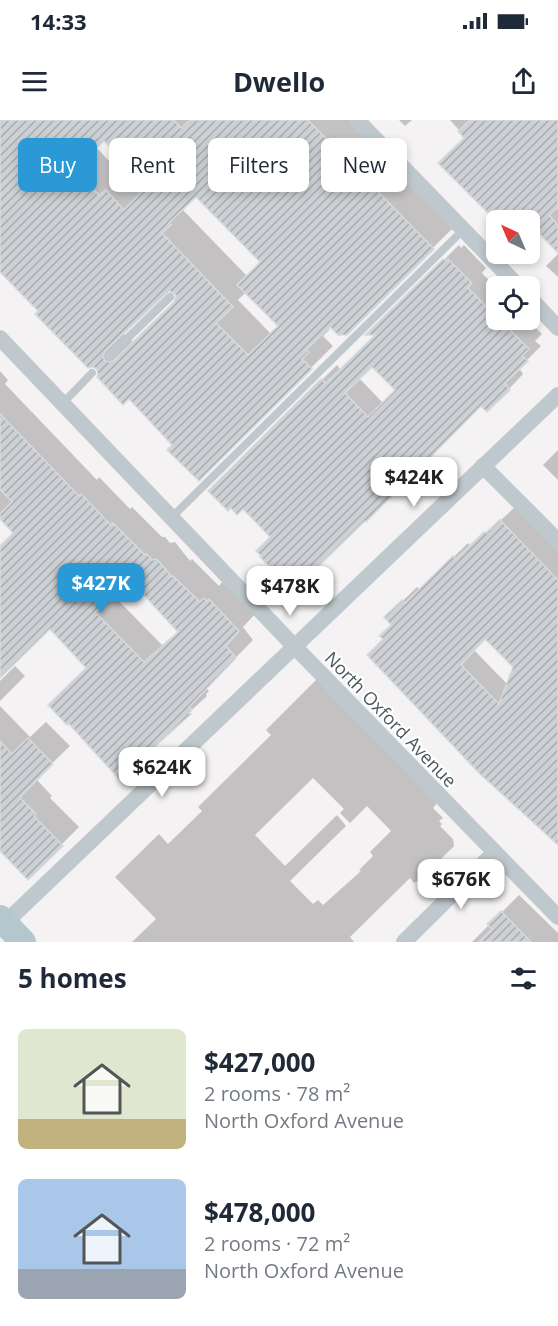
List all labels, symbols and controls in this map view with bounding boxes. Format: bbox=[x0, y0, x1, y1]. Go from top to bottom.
text: 14:33 bbox=[30, 6, 87, 36]
text: Dwello bbox=[233, 63, 325, 100]
icon: menu bbox=[18, 65, 51, 98]
icon: share bbox=[507, 65, 540, 98]
chip: Buy bbox=[18, 138, 97, 192]
chip: Rent bbox=[109, 138, 196, 192]
chip: Filters bbox=[208, 138, 309, 192]
chip: New bbox=[321, 138, 407, 192]
north arrow bbox=[486, 210, 540, 264]
map controls bbox=[486, 210, 540, 330]
button: locate bbox=[486, 276, 540, 330]
pin: $424K bbox=[372, 457, 456, 508]
text: $424K bbox=[384, 463, 444, 490]
pin: $427K bbox=[59, 563, 143, 614]
pin: $478K bbox=[248, 566, 332, 617]
text: $427K bbox=[71, 569, 131, 596]
text: $478K bbox=[260, 572, 320, 599]
street label: North Oxford Avenue bbox=[320, 646, 462, 792]
pin: $624K bbox=[120, 747, 204, 798]
text: $624K bbox=[132, 753, 192, 780]
pin: $676K bbox=[419, 859, 503, 910]
text: $676K bbox=[431, 865, 491, 892]
text: 5 homes bbox=[18, 960, 127, 996]
icon: filters bbox=[507, 962, 540, 995]
text: $427,000 bbox=[204, 1044, 315, 1080]
icon: home bbox=[66, 1053, 138, 1125]
text: 2 rooms · 78 m² bbox=[204, 1080, 350, 1107]
text: North Oxford Avenue bbox=[204, 1107, 404, 1134]
text: $478,000 bbox=[204, 1194, 315, 1230]
icon: home bbox=[66, 1203, 138, 1275]
text: 2 rooms · 72 m² bbox=[204, 1230, 350, 1257]
text: North Oxford Avenue bbox=[204, 1257, 404, 1284]

